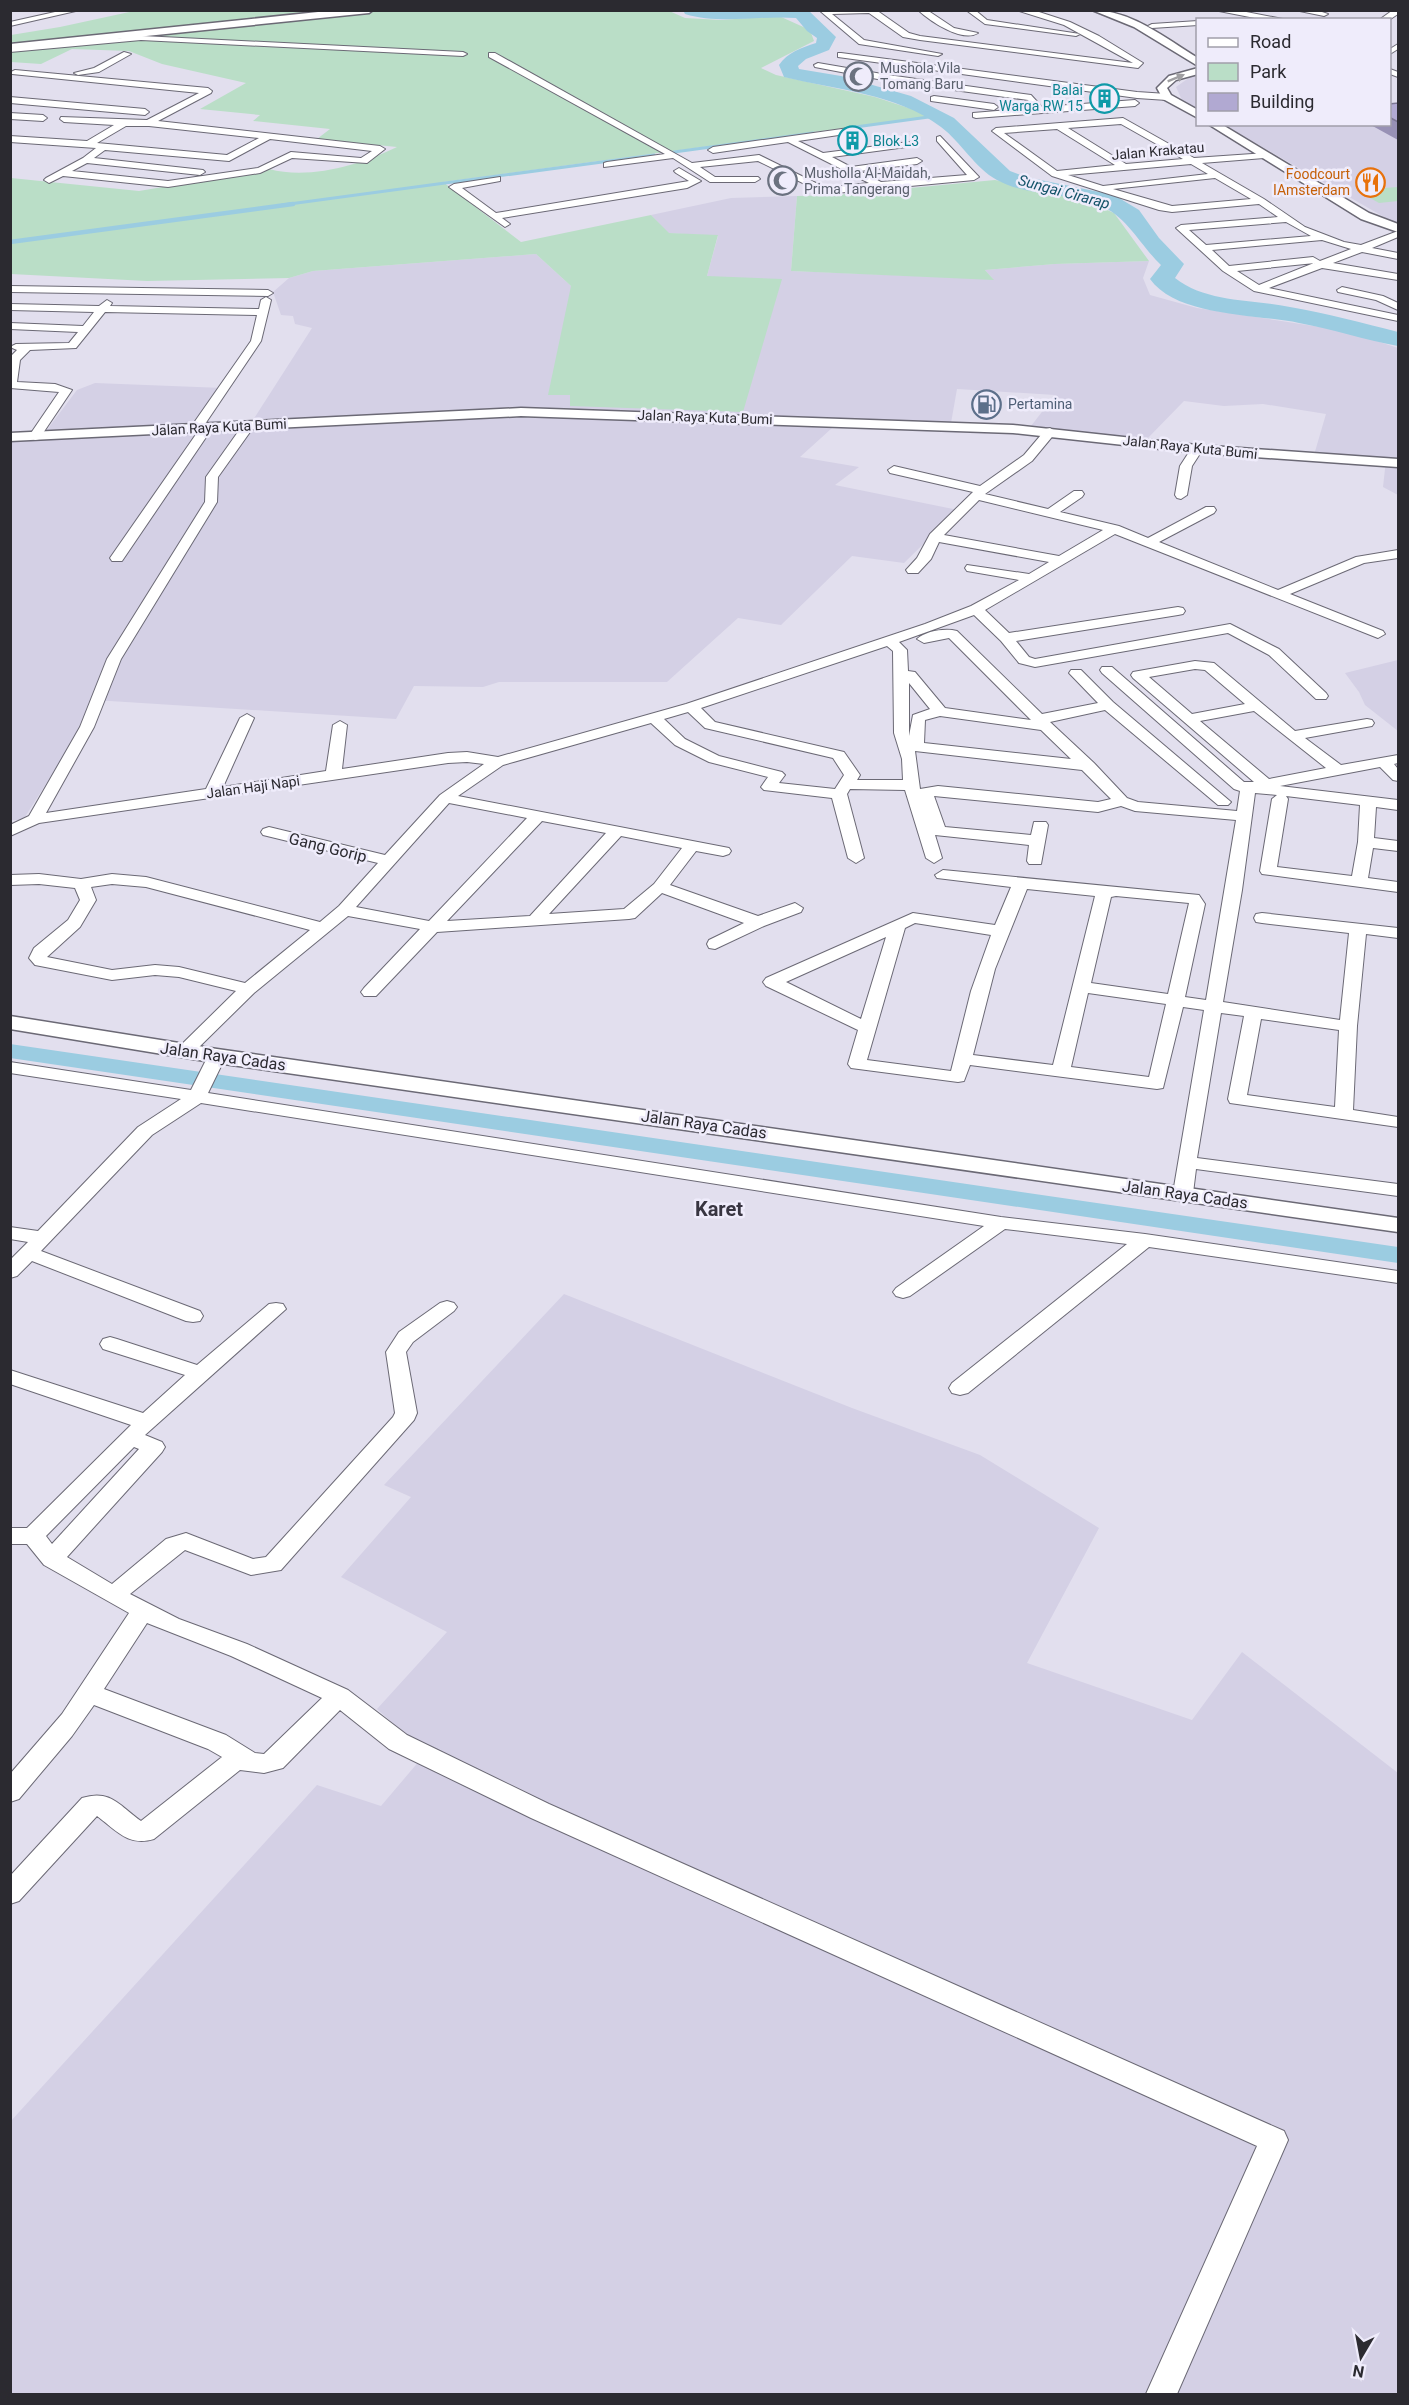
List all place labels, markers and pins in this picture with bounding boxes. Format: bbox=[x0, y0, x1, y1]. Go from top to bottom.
mosque icon: Mushola Vila Tomang Baru bbox=[843, 60, 875, 92]
place label: Mushola Vila Tomang Baru bbox=[880, 60, 963, 92]
place label: Balai Warga RW 15 bbox=[999, 82, 1083, 114]
building icon: Balai Warga RW 15 bbox=[1088, 82, 1120, 114]
building icon: Blok L3 bbox=[836, 125, 868, 157]
place label: Blok L3 bbox=[873, 133, 919, 149]
mosque icon: Musholla Al-Maidah, Prima Tangerang bbox=[767, 165, 799, 197]
place label: Musholla Al-Maidah, Prima Tangerang bbox=[804, 165, 931, 197]
place label: Foodcourt IAmsterdam bbox=[1273, 166, 1350, 198]
restaurant icon: Foodcourt IAmsterdam bbox=[1355, 166, 1387, 198]
fuel station icon: Pertamina bbox=[971, 388, 1003, 420]
place label: Pertamina bbox=[1008, 396, 1072, 412]

